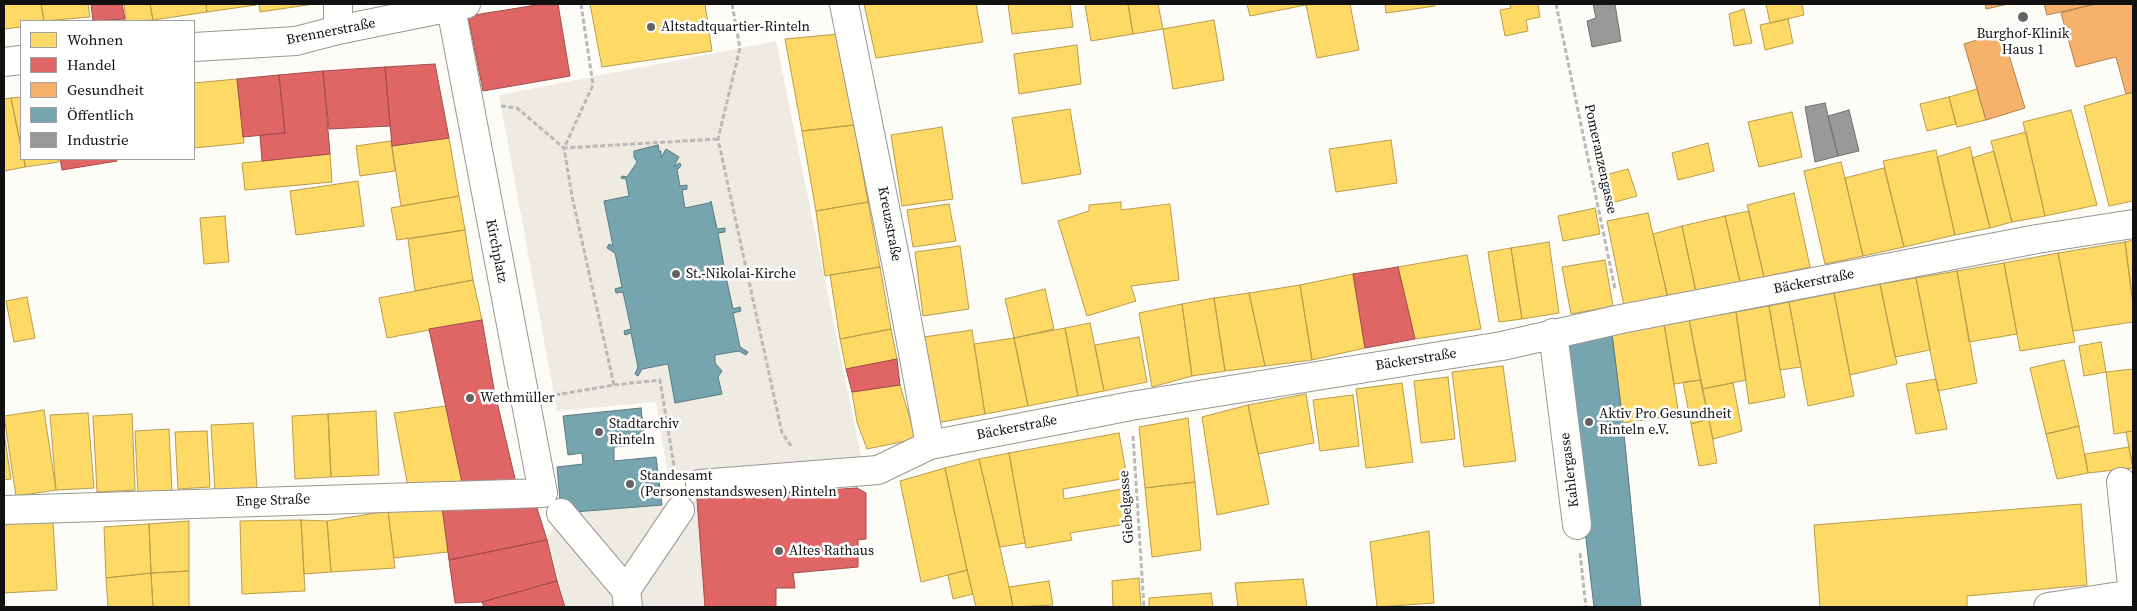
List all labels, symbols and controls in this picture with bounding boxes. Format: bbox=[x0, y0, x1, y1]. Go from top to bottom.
marker: Burghof-Klinik Haus 1 bbox=[2016, 10, 2030, 24]
street label: Brennerstraße bbox=[285, 15, 377, 49]
place label: Altstadtquartier-Rinteln bbox=[661, 19, 810, 35]
legend bbox=[20, 20, 195, 160]
marker: Altstadtquartier-Rinteln bbox=[645, 21, 657, 33]
place label: Burghof-Klinik Haus 1 bbox=[1976, 26, 2070, 58]
text: Wohnen bbox=[67, 29, 123, 50]
text: Handel bbox=[67, 54, 116, 75]
text: Gesundheit bbox=[67, 79, 144, 100]
street label: Pomeranzengasse bbox=[1580, 102, 1620, 216]
text: Öffentlich bbox=[67, 104, 134, 125]
text: Industrie bbox=[67, 129, 129, 150]
street label: Kreuzstraße bbox=[874, 185, 904, 263]
street label: Kirchplatz bbox=[482, 218, 510, 284]
place label: St.-Nikolai-Kirche bbox=[686, 266, 796, 282]
street label: Bäckerstraße bbox=[1772, 266, 1856, 298]
marker: St.-Nikolai-Kirche bbox=[670, 268, 682, 280]
street label: Bäckerstraße bbox=[1374, 345, 1458, 375]
place label: Wethmüller bbox=[480, 390, 555, 406]
marker: Wethmüller bbox=[464, 392, 476, 404]
place label: Aktiv Pro Gesundheit Rinteln e.V. bbox=[1599, 406, 1731, 438]
street label: Bäckerstraße bbox=[975, 412, 1059, 444]
place label: Stadtarchiv Rinteln bbox=[609, 416, 679, 448]
marker: Aktiv Pro Gesundheit Rinteln e.V. bbox=[1583, 416, 1595, 428]
marker: Stadtarchiv Rinteln bbox=[593, 426, 605, 438]
street label: Kahlergasse bbox=[1557, 432, 1583, 508]
place label: Standesamt (Personenstandswesen) Rinteln bbox=[640, 468, 837, 501]
street label: Giebelgasse bbox=[1116, 470, 1138, 544]
marker: Standesamt (Personenstandswesen) Rinteln bbox=[624, 478, 636, 490]
street label: Enge Straße bbox=[236, 491, 310, 511]
place label: Altes Rathaus bbox=[789, 543, 874, 559]
marker: Altes Rathaus bbox=[773, 545, 785, 557]

